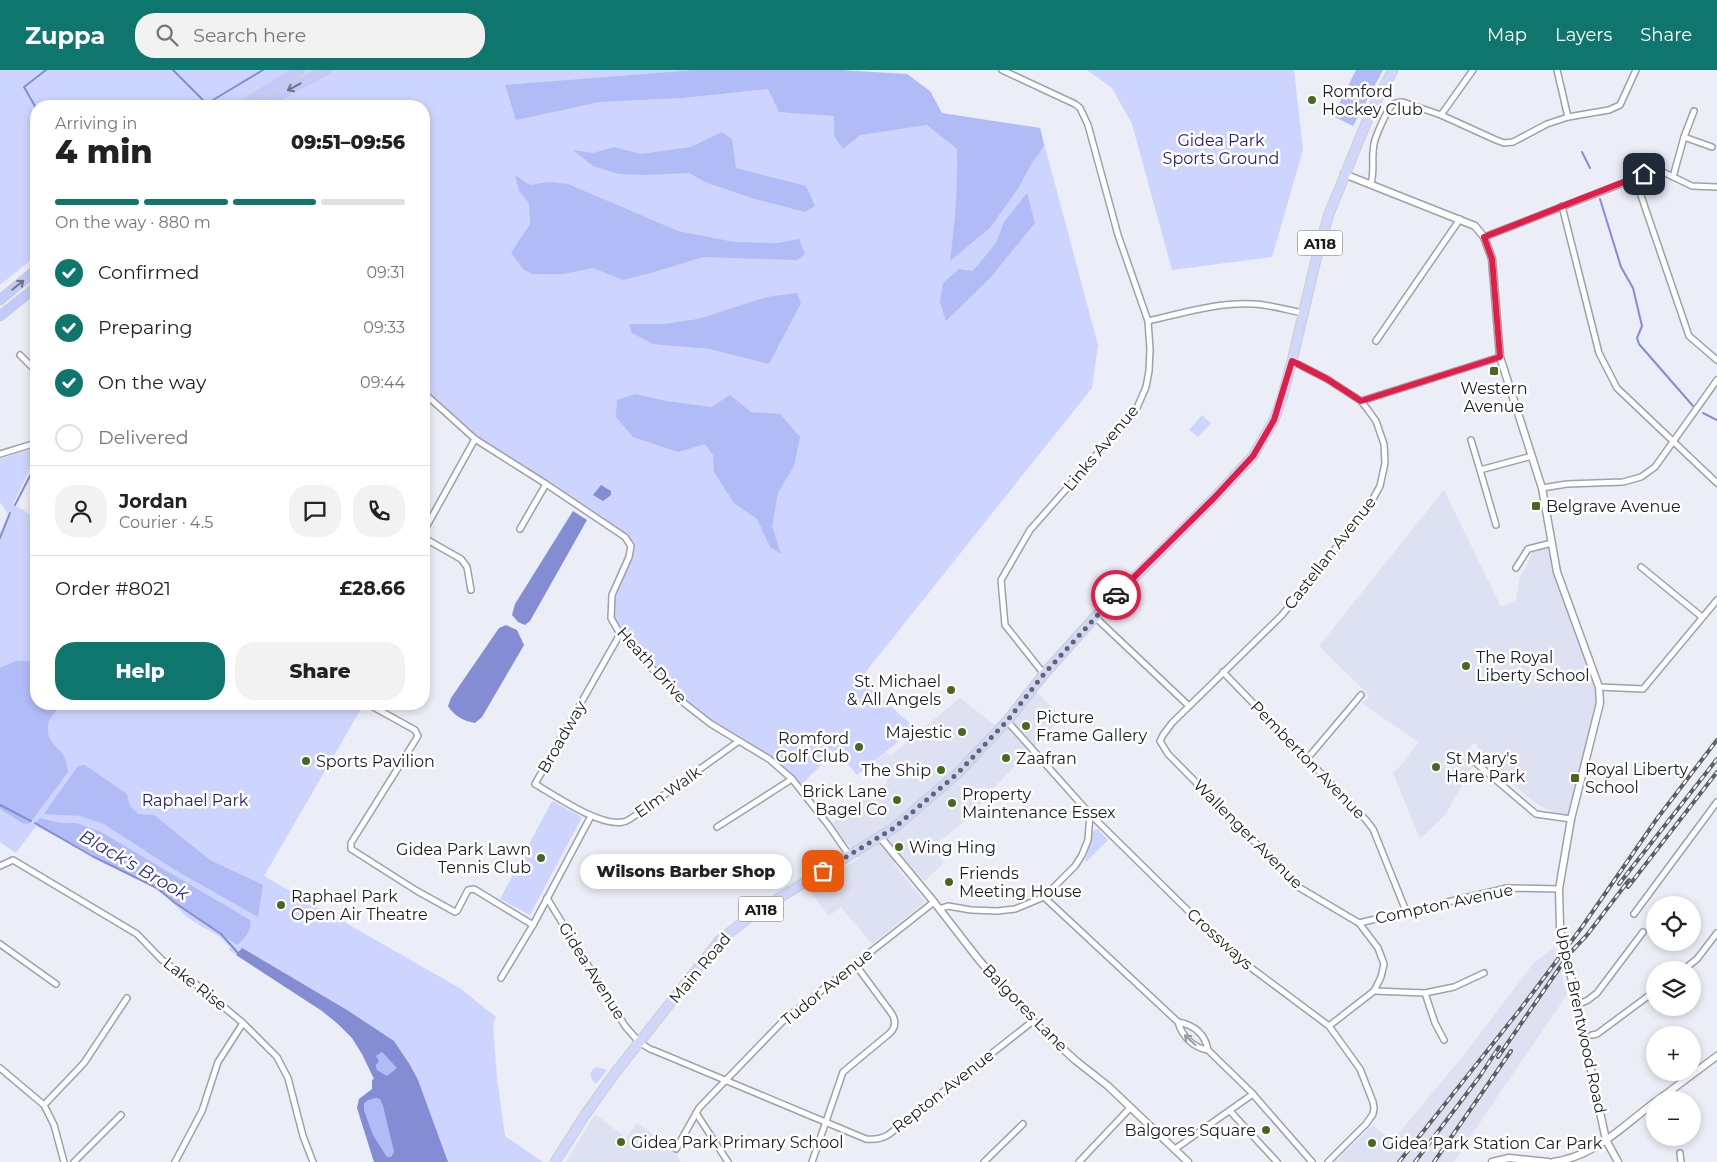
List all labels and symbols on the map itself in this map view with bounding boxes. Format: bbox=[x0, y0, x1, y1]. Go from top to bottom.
one-way arrow bbox=[287, 82, 302, 92]
place label: Romford Hockey Club bbox=[1322, 82, 1423, 119]
marker: Romford Hockey Club bbox=[1306, 94, 1318, 106]
park label: Gidea Park Sports Ground bbox=[1163, 131, 1279, 168]
pin bbox=[1623, 153, 1665, 195]
road number: A118 bbox=[1298, 230, 1342, 256]
one-way arrow bbox=[11, 279, 24, 290]
marker: Western Avenue bbox=[1488, 365, 1500, 377]
place label: Western Avenue bbox=[1460, 379, 1528, 416]
street label: Links Avenue bbox=[1060, 401, 1142, 495]
street label: Castellan Avenue bbox=[1280, 493, 1380, 613]
place label: Belgrave Avenue bbox=[1546, 497, 1681, 516]
marker: Belgrave Avenue bbox=[1530, 500, 1542, 512]
courier bbox=[1091, 570, 1141, 620]
street label: Heath Drive bbox=[613, 623, 691, 707]
place label: The Royal Liberty School bbox=[1476, 648, 1590, 685]
marker: The Royal Liberty School bbox=[1460, 660, 1472, 672]
place label: St. Michael & All Angels bbox=[847, 672, 941, 709]
marker: St. Michael & All Angels bbox=[945, 684, 957, 696]
street label: Broadway bbox=[534, 697, 590, 776]
street label: Pemberton Avenue bbox=[1247, 697, 1369, 823]
place label: Picture Frame Gallery bbox=[1036, 708, 1147, 745]
marker: Picture Frame Gallery bbox=[1020, 720, 1032, 732]
place label: Majestic bbox=[886, 723, 952, 742]
marker: Majestic bbox=[956, 726, 968, 738]
place label: Romford Golf Club bbox=[775, 729, 849, 766]
marker: Romford Golf Club bbox=[853, 741, 865, 753]
place label: Zaafran bbox=[1016, 749, 1077, 768]
place label: St Mary's Hare Park bbox=[1446, 749, 1525, 786]
place label: Sports Pavilion bbox=[316, 752, 435, 771]
marker: Zaafran bbox=[1000, 752, 1012, 764]
marker: Sports Pavilion bbox=[300, 755, 312, 767]
place label: Royal Liberty School bbox=[1585, 760, 1688, 797]
place label: The Ship bbox=[861, 761, 931, 780]
marker: St Mary's Hare Park bbox=[1430, 761, 1442, 773]
street label: Elm Walk bbox=[631, 762, 705, 822]
marker: The Ship bbox=[935, 764, 947, 776]
marker: Royal Liberty School bbox=[1569, 772, 1581, 784]
street label: Wallenger Avenue bbox=[1189, 775, 1307, 893]
place label: Brick Lane Bagel Co bbox=[802, 782, 887, 819]
place label: Property Maintenance Essex bbox=[962, 785, 1116, 822]
park label: Raphael Park bbox=[142, 791, 249, 810]
marker: Brick Lane Bagel Co bbox=[891, 794, 903, 806]
marker: Property Maintenance Essex bbox=[946, 797, 958, 809]
water label: Black's Brook bbox=[76, 825, 194, 906]
place label: Wing Hing bbox=[909, 838, 996, 857]
place label: Gidea Park Lawn Tennis Club bbox=[396, 840, 531, 877]
marker: Wing Hing bbox=[893, 841, 905, 853]
pin bbox=[802, 850, 844, 892]
marker: Gidea Park Lawn Tennis Club bbox=[535, 852, 547, 864]
callout: Wilsons Barber Shop bbox=[580, 854, 793, 888]
place label: Friends Meeting House bbox=[959, 864, 1082, 901]
marker: Friends Meeting House bbox=[943, 876, 955, 888]
street label: Compton Avenue bbox=[1373, 880, 1515, 928]
place label: Raphael Park Open Air Theatre bbox=[291, 887, 428, 924]
road number: A118 bbox=[738, 896, 784, 922]
marker: Raphael Park Open Air Theatre bbox=[275, 899, 287, 911]
street label: Crossways bbox=[1183, 904, 1257, 974]
street label: Gidea Avenue bbox=[555, 919, 629, 1023]
street label: Upper Brentwood Road bbox=[1552, 925, 1610, 1115]
street label: Main Road bbox=[665, 929, 735, 1007]
street label: Tudor Avenue bbox=[778, 945, 876, 1029]
street label: Lake Rise bbox=[159, 953, 231, 1015]
street label: Balgores Lane bbox=[979, 960, 1071, 1056]
one-way arrow bbox=[1183, 1034, 1196, 1046]
street label: Repton Avenue bbox=[888, 1045, 998, 1137]
place label: Balgores Square bbox=[1125, 1121, 1256, 1140]
marker: Balgores Square bbox=[1260, 1124, 1272, 1136]
place label: Gidea Park Primary School bbox=[631, 1133, 844, 1152]
place label: Gidea Park Station Car Park bbox=[1382, 1134, 1603, 1153]
marker: Gidea Park Primary School bbox=[615, 1136, 627, 1148]
marker: Gidea Park Station Car Park bbox=[1366, 1137, 1378, 1149]

